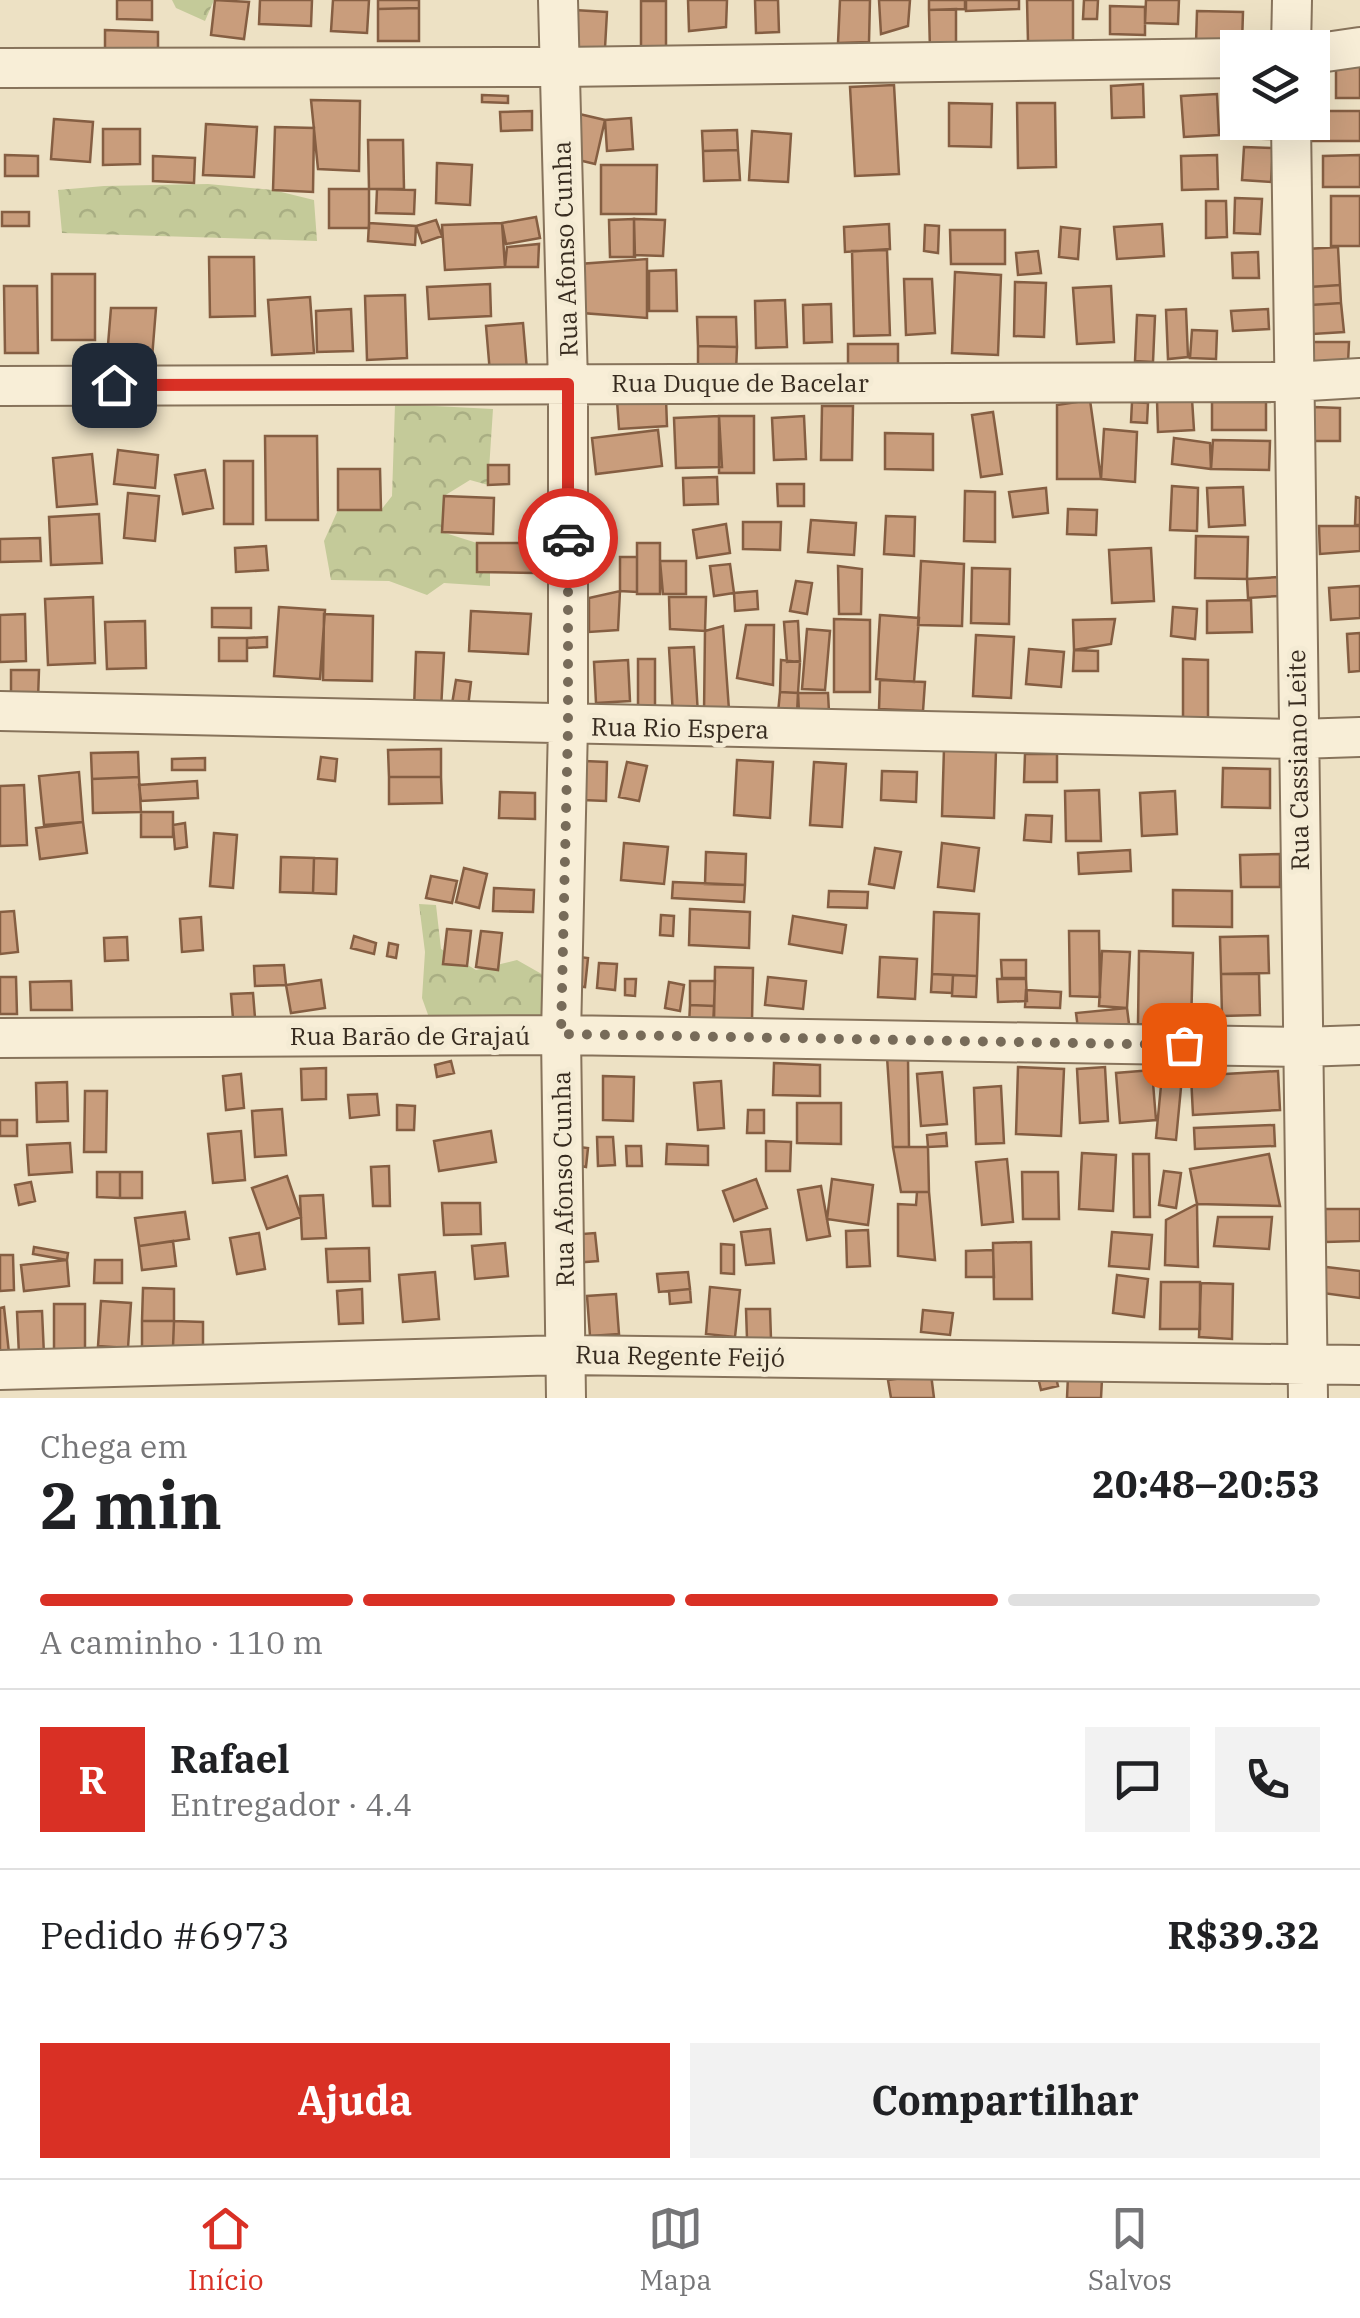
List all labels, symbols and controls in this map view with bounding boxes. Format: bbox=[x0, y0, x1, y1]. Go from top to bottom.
map controls bbox=[1220, 30, 1330, 140]
button: layers bbox=[1220, 30, 1330, 140]
street label: Rua Afonso Cunha bbox=[544, 140, 585, 358]
pin bbox=[72, 343, 157, 428]
icon: home bbox=[87, 358, 142, 413]
street label: Rua Duque de Bacelar bbox=[611, 366, 869, 399]
courier bbox=[518, 488, 618, 588]
icon: car bbox=[541, 511, 596, 566]
street label: Rua Cassiano Leite bbox=[1279, 649, 1316, 871]
street label: Rua Rio Espera bbox=[591, 709, 769, 746]
pin bbox=[1142, 1003, 1227, 1088]
icon: bag bbox=[1157, 1018, 1212, 1073]
street label: Rua Barão de Grajaú bbox=[290, 1019, 530, 1052]
street label: Rua Afonso Cunha bbox=[544, 1071, 581, 1287]
street label: Rua Regente Feijó bbox=[575, 1337, 785, 1374]
text: Chega em bbox=[40, 1425, 188, 1467]
text: 20:48–20:53 bbox=[1092, 1459, 1320, 1508]
text: 2 min bbox=[40, 1462, 222, 1547]
text: A caminho · 110 m bbox=[40, 1621, 323, 1663]
button: chat bbox=[1085, 1727, 1190, 1832]
button: phone bbox=[1215, 1727, 1320, 1832]
text: Rafael bbox=[170, 1734, 290, 1783]
text: R bbox=[79, 1755, 106, 1804]
text: Entregador · 4.4 bbox=[170, 1783, 412, 1825]
text: Pedido #6973 bbox=[40, 1910, 290, 1959]
text: R$39.32 bbox=[1168, 1910, 1320, 1959]
button: Ajuda bbox=[40, 2043, 670, 2158]
button: Compartilhar bbox=[690, 2043, 1320, 2158]
tab: Início bbox=[188, 2201, 263, 2298]
tab: Mapa bbox=[639, 2201, 712, 2298]
tab: Salvos bbox=[1088, 2201, 1172, 2298]

